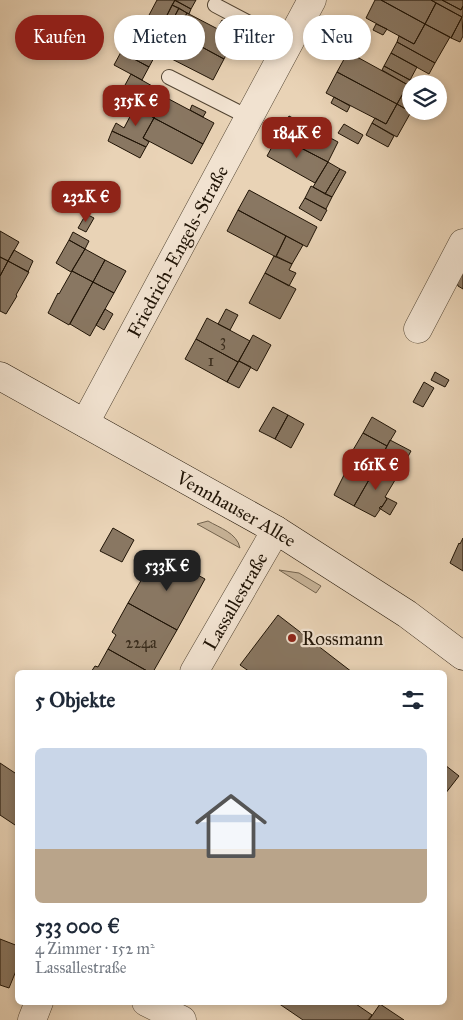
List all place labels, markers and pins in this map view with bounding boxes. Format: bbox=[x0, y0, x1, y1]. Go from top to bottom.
pin: 315K € bbox=[95, 84, 177, 127]
pin: 184K € bbox=[256, 116, 338, 159]
pin: 232K € bbox=[45, 180, 127, 223]
pin: 161K € bbox=[335, 448, 417, 491]
pin: 533K € bbox=[126, 550, 208, 592]
place label: Rossmann bbox=[302, 627, 383, 650]
marker: Rossmann bbox=[286, 632, 298, 644]

